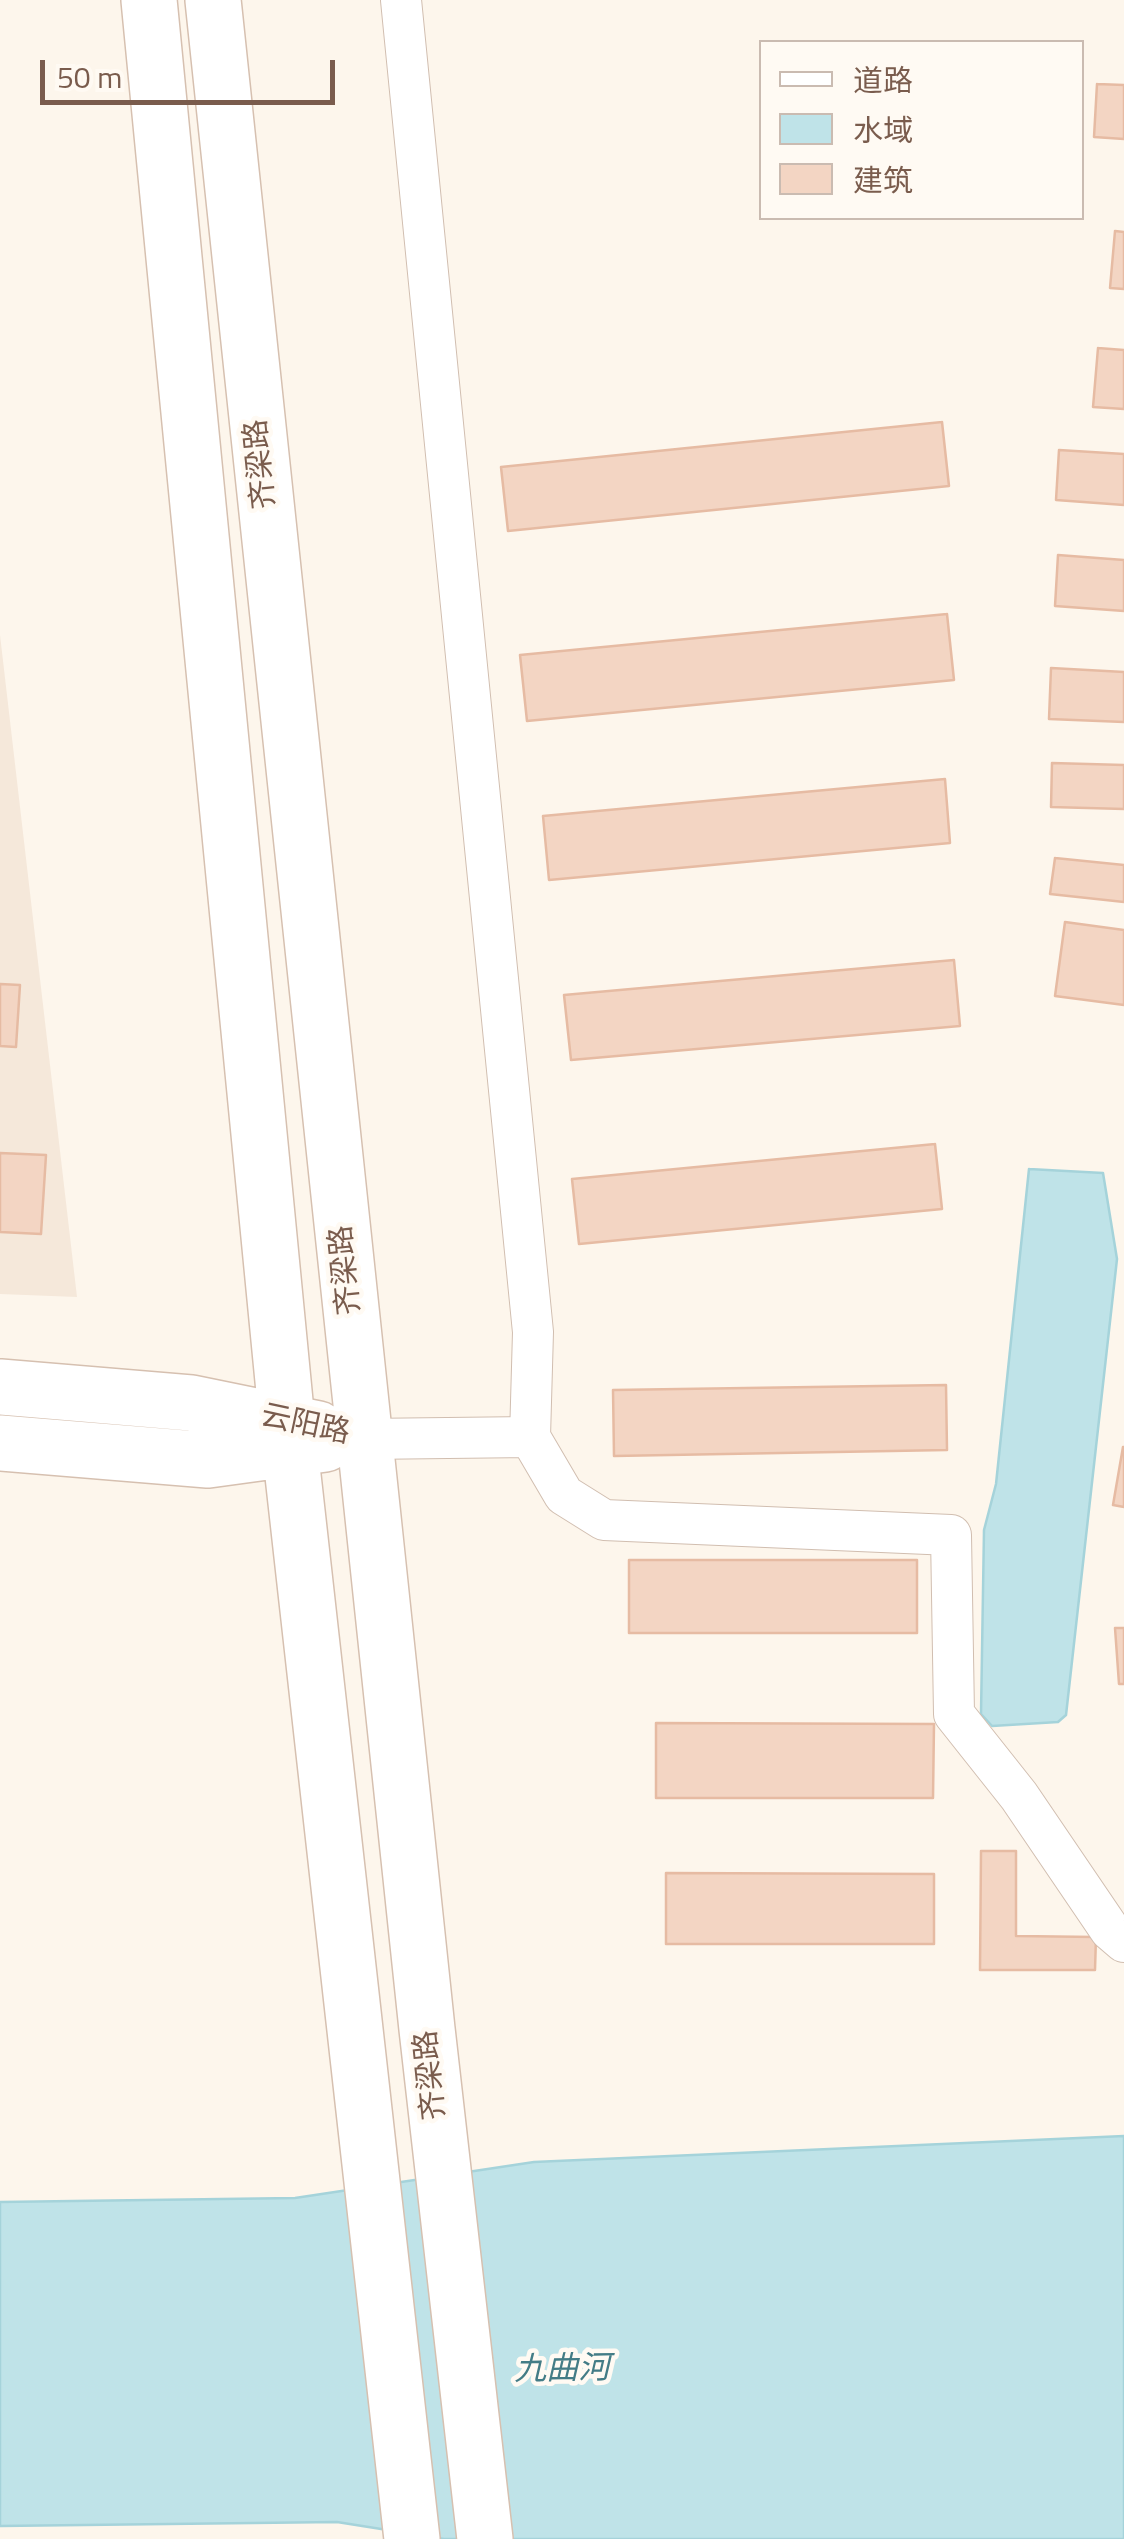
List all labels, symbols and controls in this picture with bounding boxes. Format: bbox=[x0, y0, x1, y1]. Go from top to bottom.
scale bar bbox=[45, 40, 340, 102]
legend bbox=[759, 40, 1084, 220]
text: 50 m bbox=[57, 54, 122, 100]
text: 道路 bbox=[853, 57, 913, 103]
text: 水域 bbox=[853, 107, 913, 153]
text: 建筑 bbox=[853, 157, 913, 203]
street label: 齐梁路 bbox=[239, 417, 285, 511]
street label: 齐梁路 bbox=[324, 1223, 370, 1317]
street label: 云阳路 bbox=[257, 1399, 353, 1453]
street label: 齐梁路 bbox=[409, 2028, 455, 2122]
water label: 九曲河 bbox=[514, 2351, 610, 2391]

